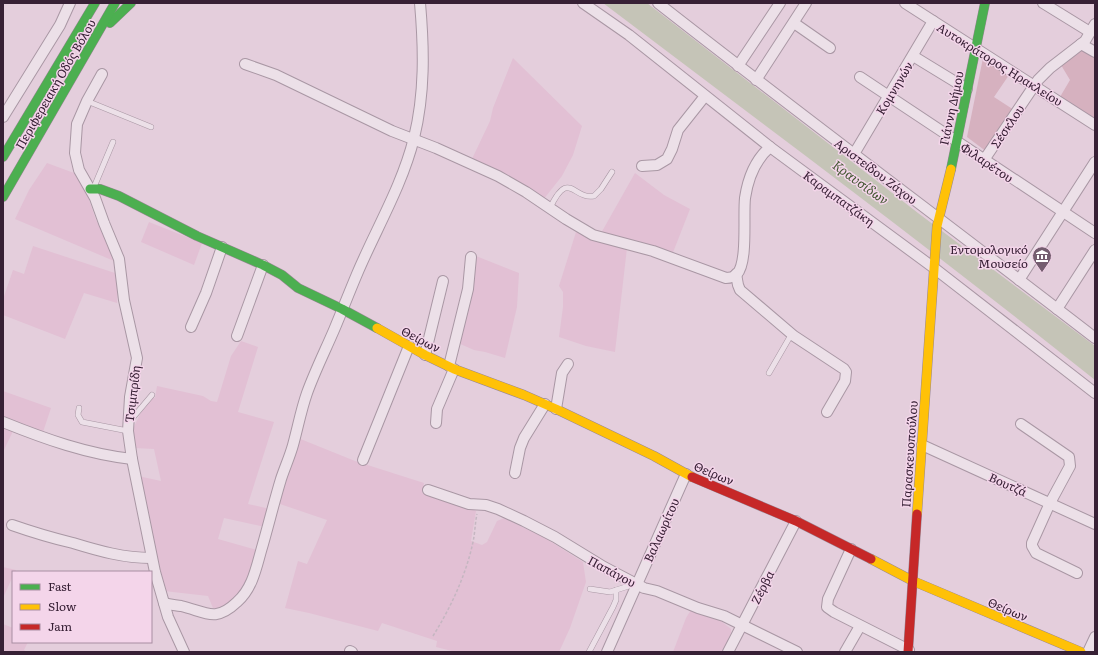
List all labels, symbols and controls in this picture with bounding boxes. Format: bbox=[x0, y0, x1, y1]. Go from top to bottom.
street label: Περιφερειακή Οδός Βόλου bbox=[10, 15, 100, 153]
street label: Αυτοκράτορος Ηρακλείου bbox=[934, 18, 1066, 110]
street label: Κομνηνών bbox=[871, 58, 917, 118]
street label: Γιάννη Δήμου bbox=[934, 69, 968, 147]
street label: Σέσκλου bbox=[986, 101, 1028, 151]
street label: Αριστείδου Ζάχου bbox=[831, 134, 921, 208]
street label: Φιλαρέτου bbox=[957, 138, 1017, 186]
water label: Κραυσίδων bbox=[829, 155, 893, 209]
street label: Καραμπατζάκη bbox=[800, 166, 878, 230]
place label: Εντομολογικό Mουσείο bbox=[950, 240, 1028, 272]
museum icon: Εντομολογικό Mουσείο bbox=[1031, 245, 1053, 273]
street label: Θείρων bbox=[398, 321, 444, 357]
street label: Τσιμπρίδη bbox=[120, 364, 144, 424]
street label: Παρασκευοπούλου bbox=[896, 400, 922, 508]
street label: Θείρων bbox=[691, 457, 737, 489]
street label: Βουτζά bbox=[986, 468, 1030, 501]
street label: Βαλαωρίτου bbox=[639, 495, 683, 565]
street label: Παπάγου bbox=[585, 551, 639, 591]
street label: Ζέρβα bbox=[746, 567, 778, 607]
legend bbox=[12, 571, 152, 643]
text: Fast bbox=[48, 577, 72, 595]
street label: Θείρων bbox=[985, 593, 1031, 625]
text: Slow bbox=[48, 597, 77, 615]
text: Jam bbox=[48, 617, 73, 635]

